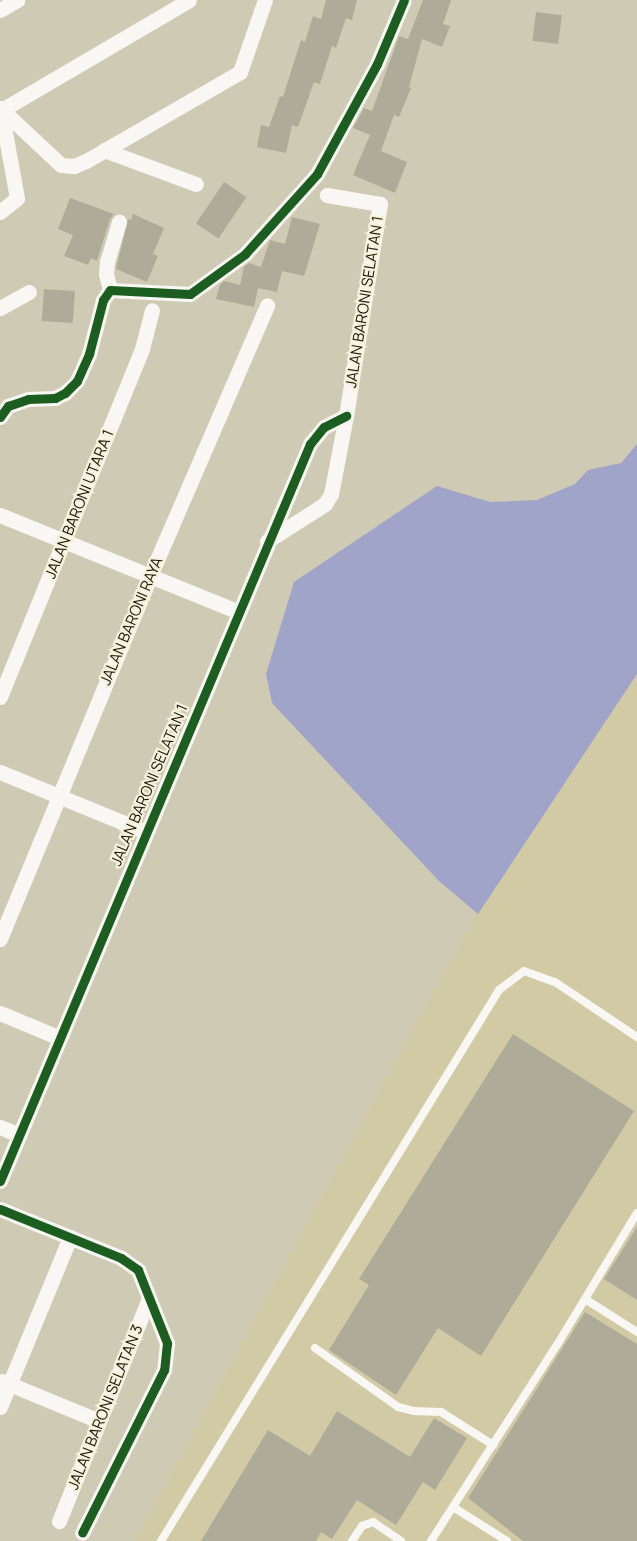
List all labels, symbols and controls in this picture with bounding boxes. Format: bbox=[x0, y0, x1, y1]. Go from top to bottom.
street label: JALAN BARONI SELATAN 1 bbox=[342, 215, 386, 389]
street label: JALAN BARONI UTARA 1 bbox=[41, 427, 117, 581]
street label: JALAN BARONI RAYA bbox=[96, 554, 166, 688]
street label: JALAN BARONI SELATAN 1 bbox=[107, 702, 191, 868]
street label: JALAN BARONI SELATAN 3 bbox=[64, 1322, 146, 1492]

